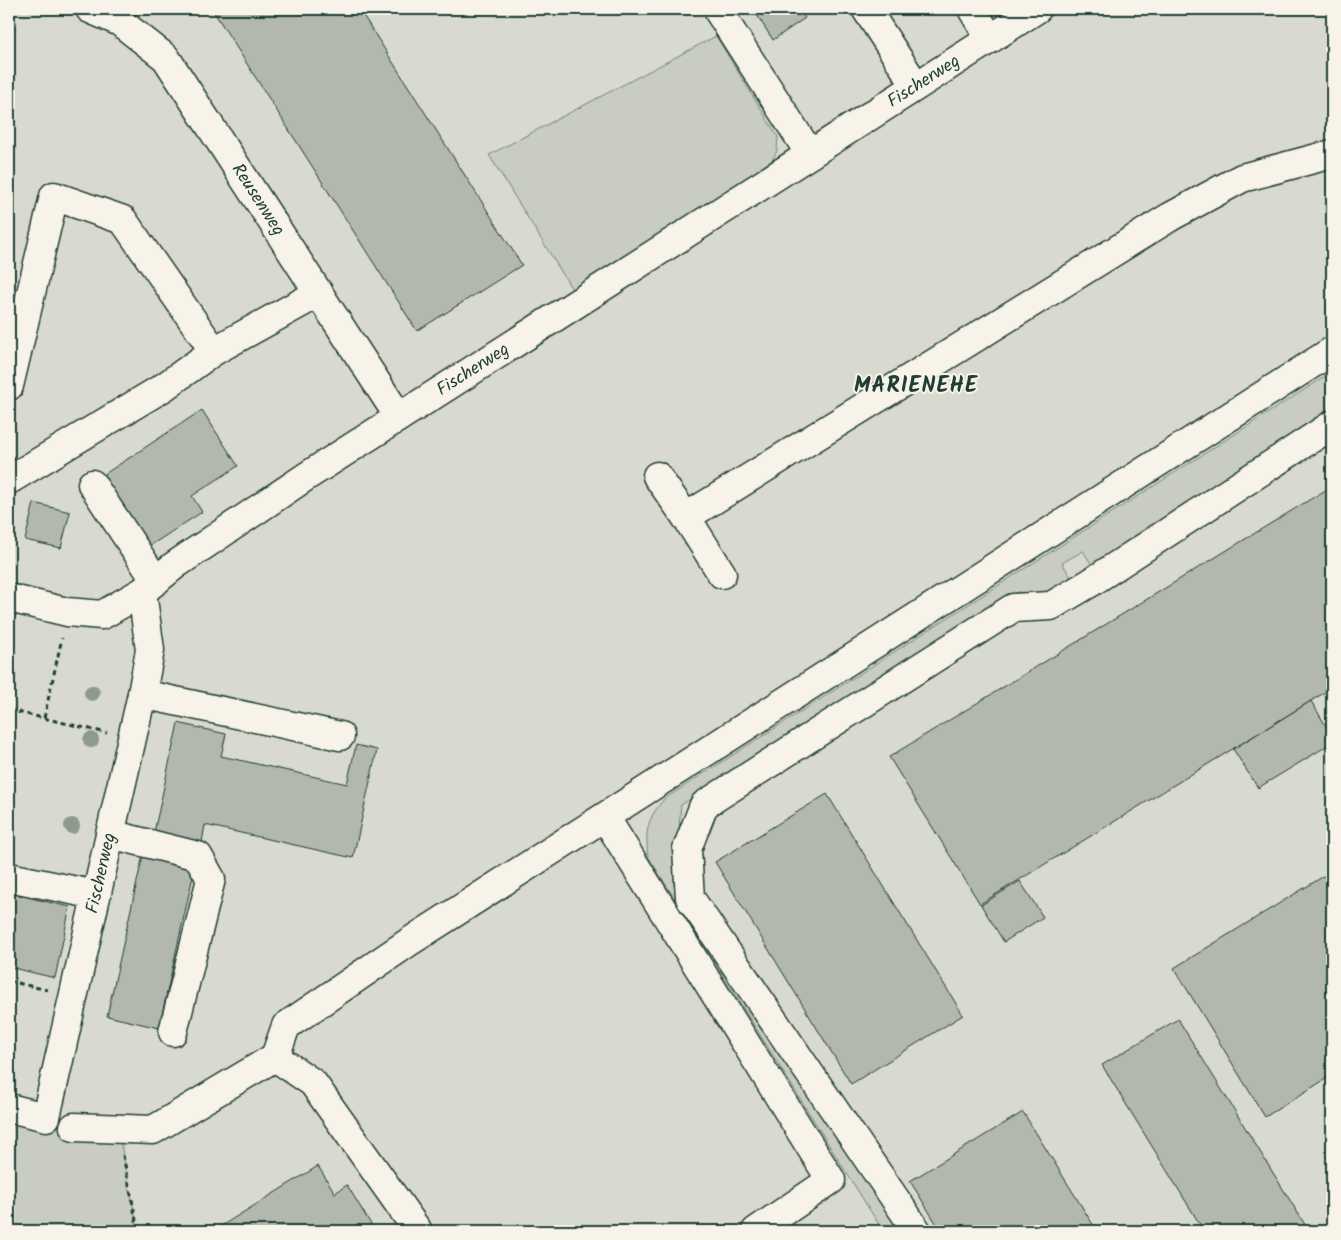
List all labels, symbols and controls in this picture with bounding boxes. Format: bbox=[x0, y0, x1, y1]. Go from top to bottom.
street label: Fischerweg bbox=[881, 47, 966, 116]
street label: Reusenweg bbox=[224, 158, 292, 242]
street label: Fischerweg bbox=[431, 335, 515, 404]
district label: MARIENEHE bbox=[854, 369, 978, 404]
street label: Fischerweg bbox=[78, 830, 125, 916]

